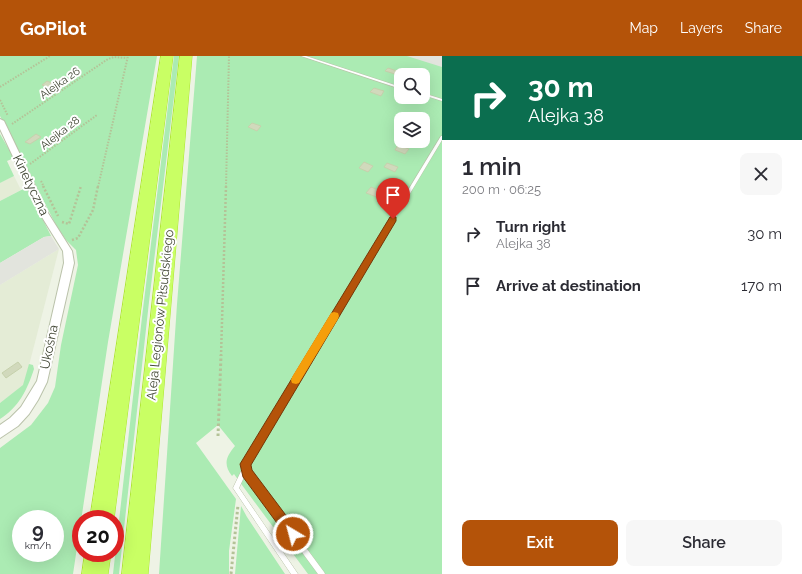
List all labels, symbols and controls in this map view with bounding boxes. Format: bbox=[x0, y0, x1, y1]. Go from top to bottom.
text: GoPilot bbox=[20, 17, 86, 39]
text: Map bbox=[630, 20, 658, 36]
text: Layers bbox=[680, 20, 723, 36]
text: Share bbox=[745, 20, 782, 36]
street label: Alejka 26 bbox=[37, 64, 83, 102]
map controls bbox=[394, 68, 430, 148]
button: search bbox=[394, 68, 430, 104]
text: 30 m bbox=[528, 71, 594, 104]
icon: right bbox=[462, 72, 514, 124]
text: Alejka 38 bbox=[528, 105, 604, 126]
button: layers bbox=[394, 112, 430, 148]
street label: Alejka 28 bbox=[38, 114, 82, 152]
street label: Kinetyczna bbox=[10, 152, 52, 218]
text: 1 min bbox=[462, 152, 522, 181]
button: close bbox=[740, 153, 782, 195]
pin bbox=[376, 178, 410, 219]
text: 200 m · 06:25 bbox=[462, 182, 541, 197]
icon: arrive bbox=[382, 184, 404, 206]
text: Turn right bbox=[496, 218, 566, 236]
icon: right bbox=[462, 223, 484, 245]
text: 30 m bbox=[747, 225, 782, 243]
street label: Aleja Legionów Piłsudskiego bbox=[144, 229, 176, 401]
text: Alejka 38 bbox=[496, 236, 551, 251]
icon: arrive bbox=[462, 275, 484, 297]
text: Arrive at destination bbox=[496, 277, 641, 295]
text: 170 m bbox=[741, 277, 782, 295]
street label: Ukośna bbox=[37, 323, 61, 371]
speed limit sign: 20 bbox=[72, 510, 124, 562]
position arrow bbox=[272, 513, 314, 555]
text: 9 bbox=[32, 519, 44, 543]
button: Exit bbox=[462, 520, 618, 566]
button: Share bbox=[626, 520, 782, 566]
text: km/h bbox=[25, 540, 51, 551]

